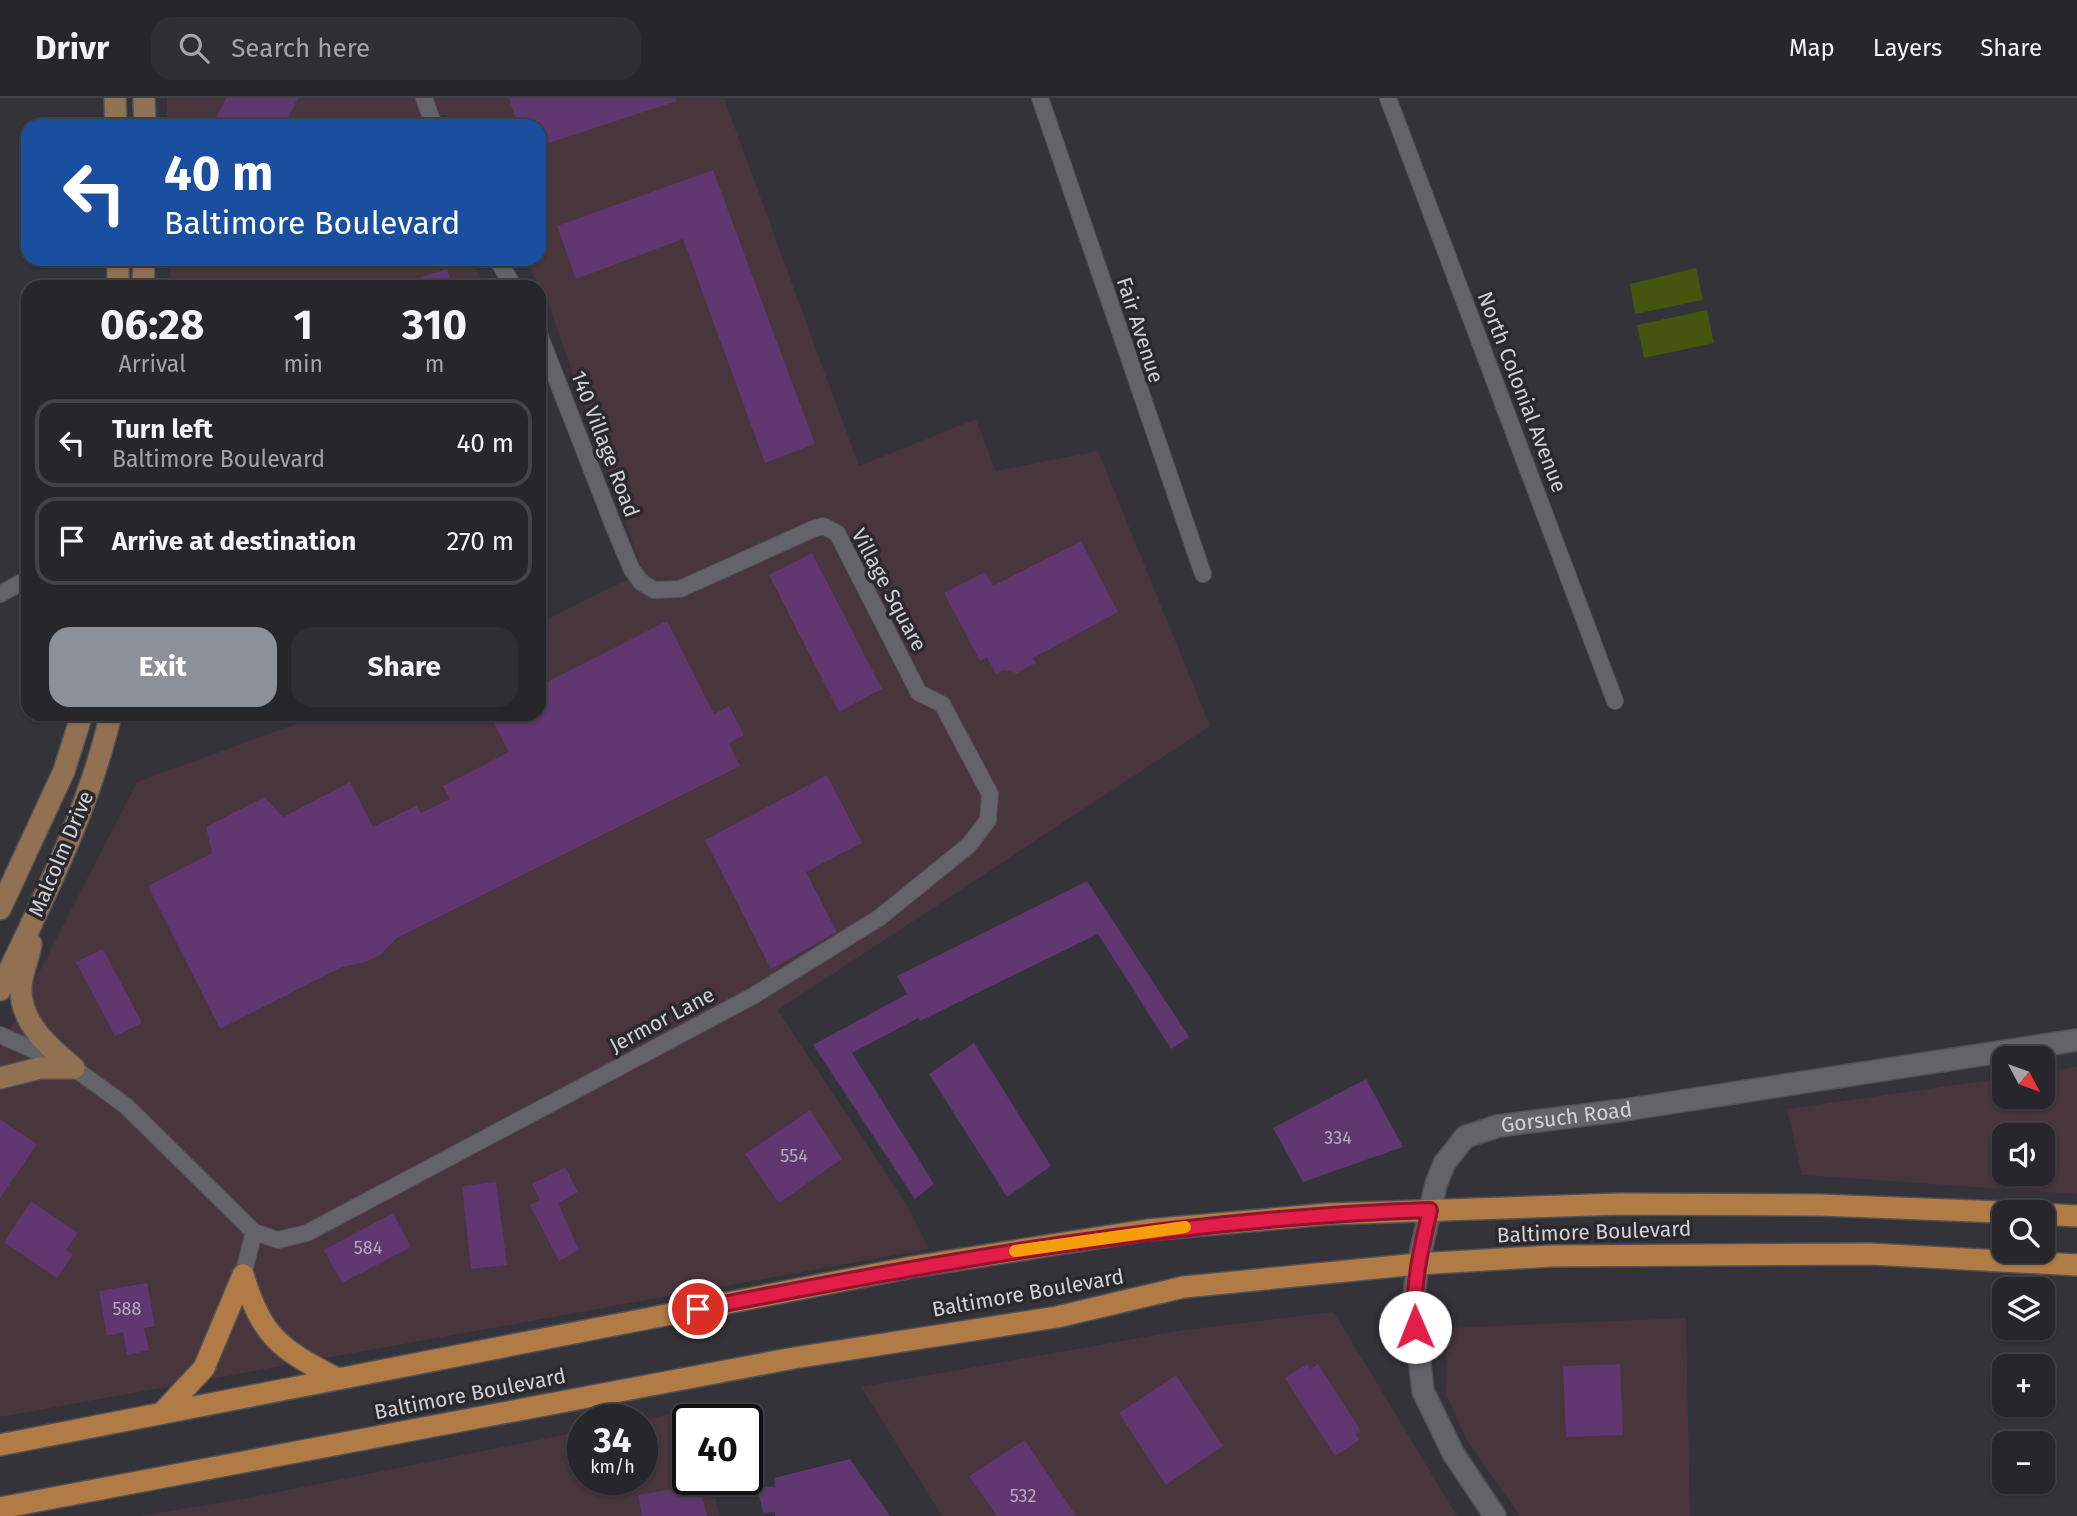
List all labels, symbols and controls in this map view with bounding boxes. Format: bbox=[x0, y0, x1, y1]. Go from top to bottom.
search box bbox=[151, 17, 641, 80]
text: Drivr bbox=[35, 28, 109, 68]
icon: search bbox=[175, 29, 213, 67]
text: Search here bbox=[231, 33, 370, 64]
text: Map bbox=[1789, 34, 1835, 62]
text: Layers bbox=[1873, 34, 1942, 62]
text: Share bbox=[1980, 34, 2042, 62]
text: 40 m bbox=[164, 144, 273, 203]
icon: left bbox=[49, 147, 140, 238]
text: Baltimore Boulevard bbox=[164, 204, 460, 242]
street label: Fair Avenue bbox=[1111, 274, 1169, 386]
street label: North Colonial Avenue bbox=[1472, 288, 1572, 496]
text: 06:28 bbox=[100, 300, 204, 350]
text: 1 bbox=[293, 300, 313, 350]
text: 310 bbox=[402, 300, 467, 350]
text: Arrival bbox=[118, 350, 186, 378]
text: min bbox=[283, 350, 323, 378]
text: m bbox=[425, 350, 444, 378]
street label: 140 Village Road bbox=[565, 367, 645, 521]
text: Turn left bbox=[112, 414, 213, 445]
icon: left bbox=[53, 424, 91, 462]
text: 40 m bbox=[456, 428, 514, 459]
text: Baltimore Boulevard bbox=[112, 445, 325, 473]
icon: arrive bbox=[53, 522, 91, 560]
street label: Village Square bbox=[846, 524, 932, 656]
text: Arrive at destination bbox=[112, 526, 356, 557]
text: 270 m bbox=[446, 526, 514, 557]
button: Exit bbox=[49, 627, 277, 707]
button: Share bbox=[291, 627, 518, 707]
street label: Malcolm Drive bbox=[23, 787, 99, 921]
street label: Jermor Lane bbox=[605, 981, 719, 1059]
north arrow bbox=[1992, 1046, 2054, 1110]
map controls bbox=[1992, 1046, 2055, 1494]
street label: Gorsuch Road bbox=[1499, 1096, 1634, 1139]
button: sound bbox=[1992, 1123, 2055, 1186]
house number: 334 bbox=[1324, 1127, 1352, 1149]
house number: 554 bbox=[780, 1145, 808, 1167]
button: search bbox=[1992, 1200, 2055, 1263]
street label: Baltimore Boulevard bbox=[1496, 1216, 1692, 1248]
house number: 584 bbox=[354, 1237, 383, 1259]
street label: Baltimore Boulevard bbox=[930, 1263, 1126, 1323]
button: layers bbox=[1992, 1277, 2055, 1340]
pin bbox=[668, 1279, 728, 1339]
icon: arrive bbox=[679, 1290, 717, 1328]
position arrow bbox=[1378, 1290, 1452, 1364]
house number: 588 bbox=[113, 1298, 142, 1320]
button: + bbox=[1992, 1354, 2055, 1417]
street label: Baltimore Boulevard bbox=[372, 1363, 568, 1425]
speed limit sign: 40 bbox=[672, 1404, 763, 1495]
text: 34 bbox=[594, 1419, 631, 1461]
button: − bbox=[1992, 1431, 2055, 1494]
text: km/h bbox=[590, 1456, 635, 1478]
house number: 532 bbox=[1010, 1485, 1036, 1507]

